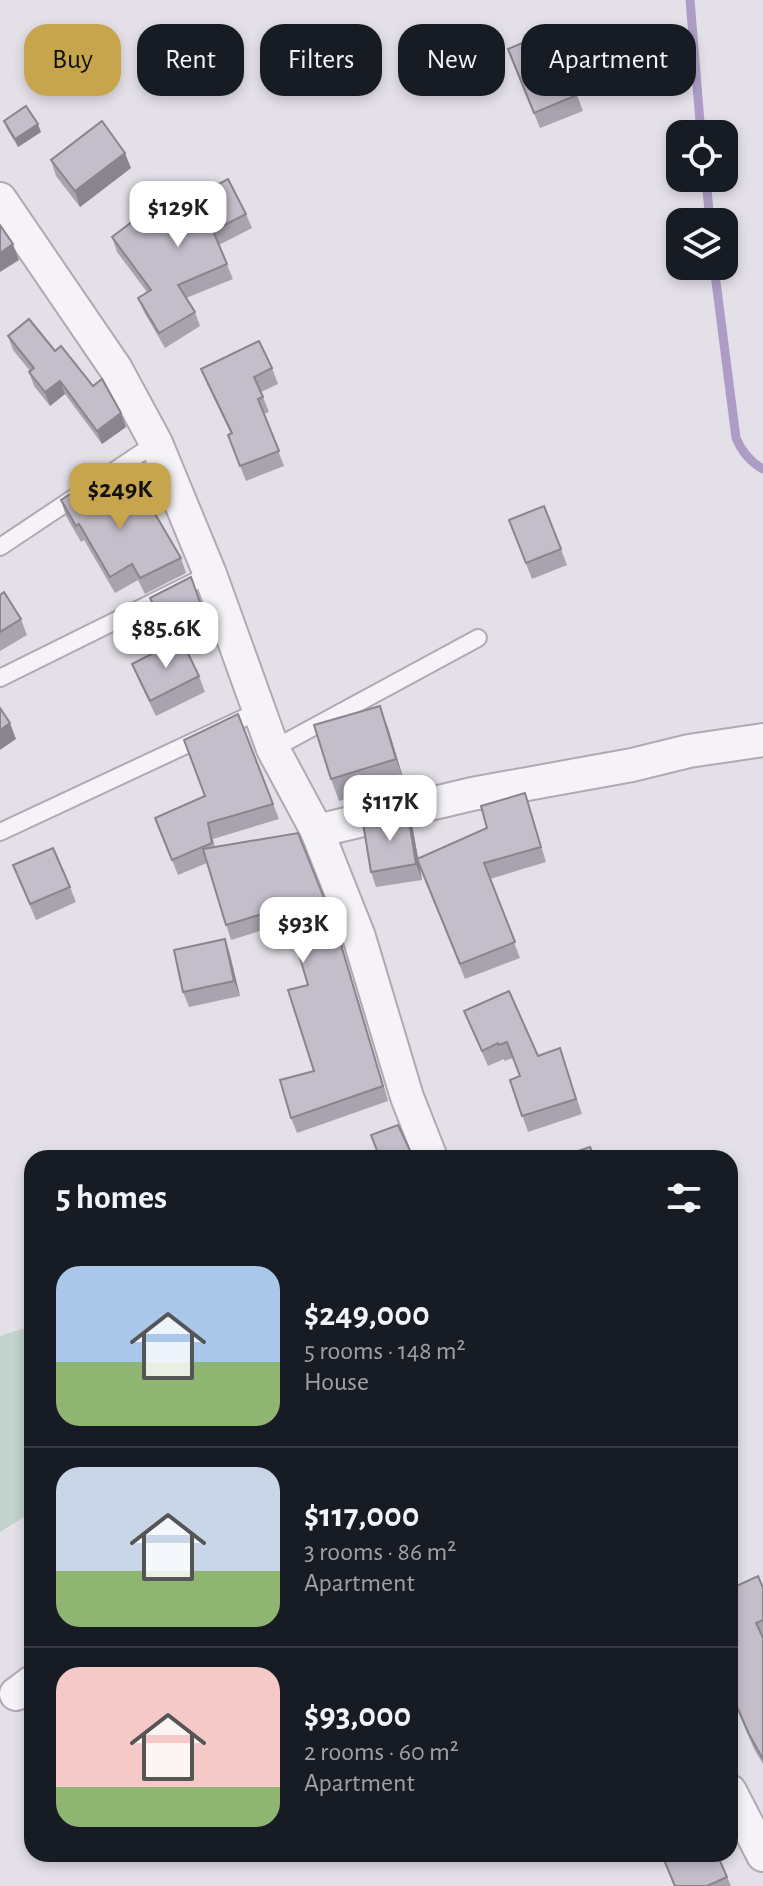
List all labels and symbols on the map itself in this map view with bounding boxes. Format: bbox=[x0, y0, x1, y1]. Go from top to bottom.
pin: $129K bbox=[122, 181, 234, 249]
pin: $249K bbox=[64, 463, 176, 531]
pin: $85.6K bbox=[101, 602, 231, 670]
pin: $117K bbox=[334, 775, 446, 843]
pin: $93K bbox=[256, 897, 350, 965]

